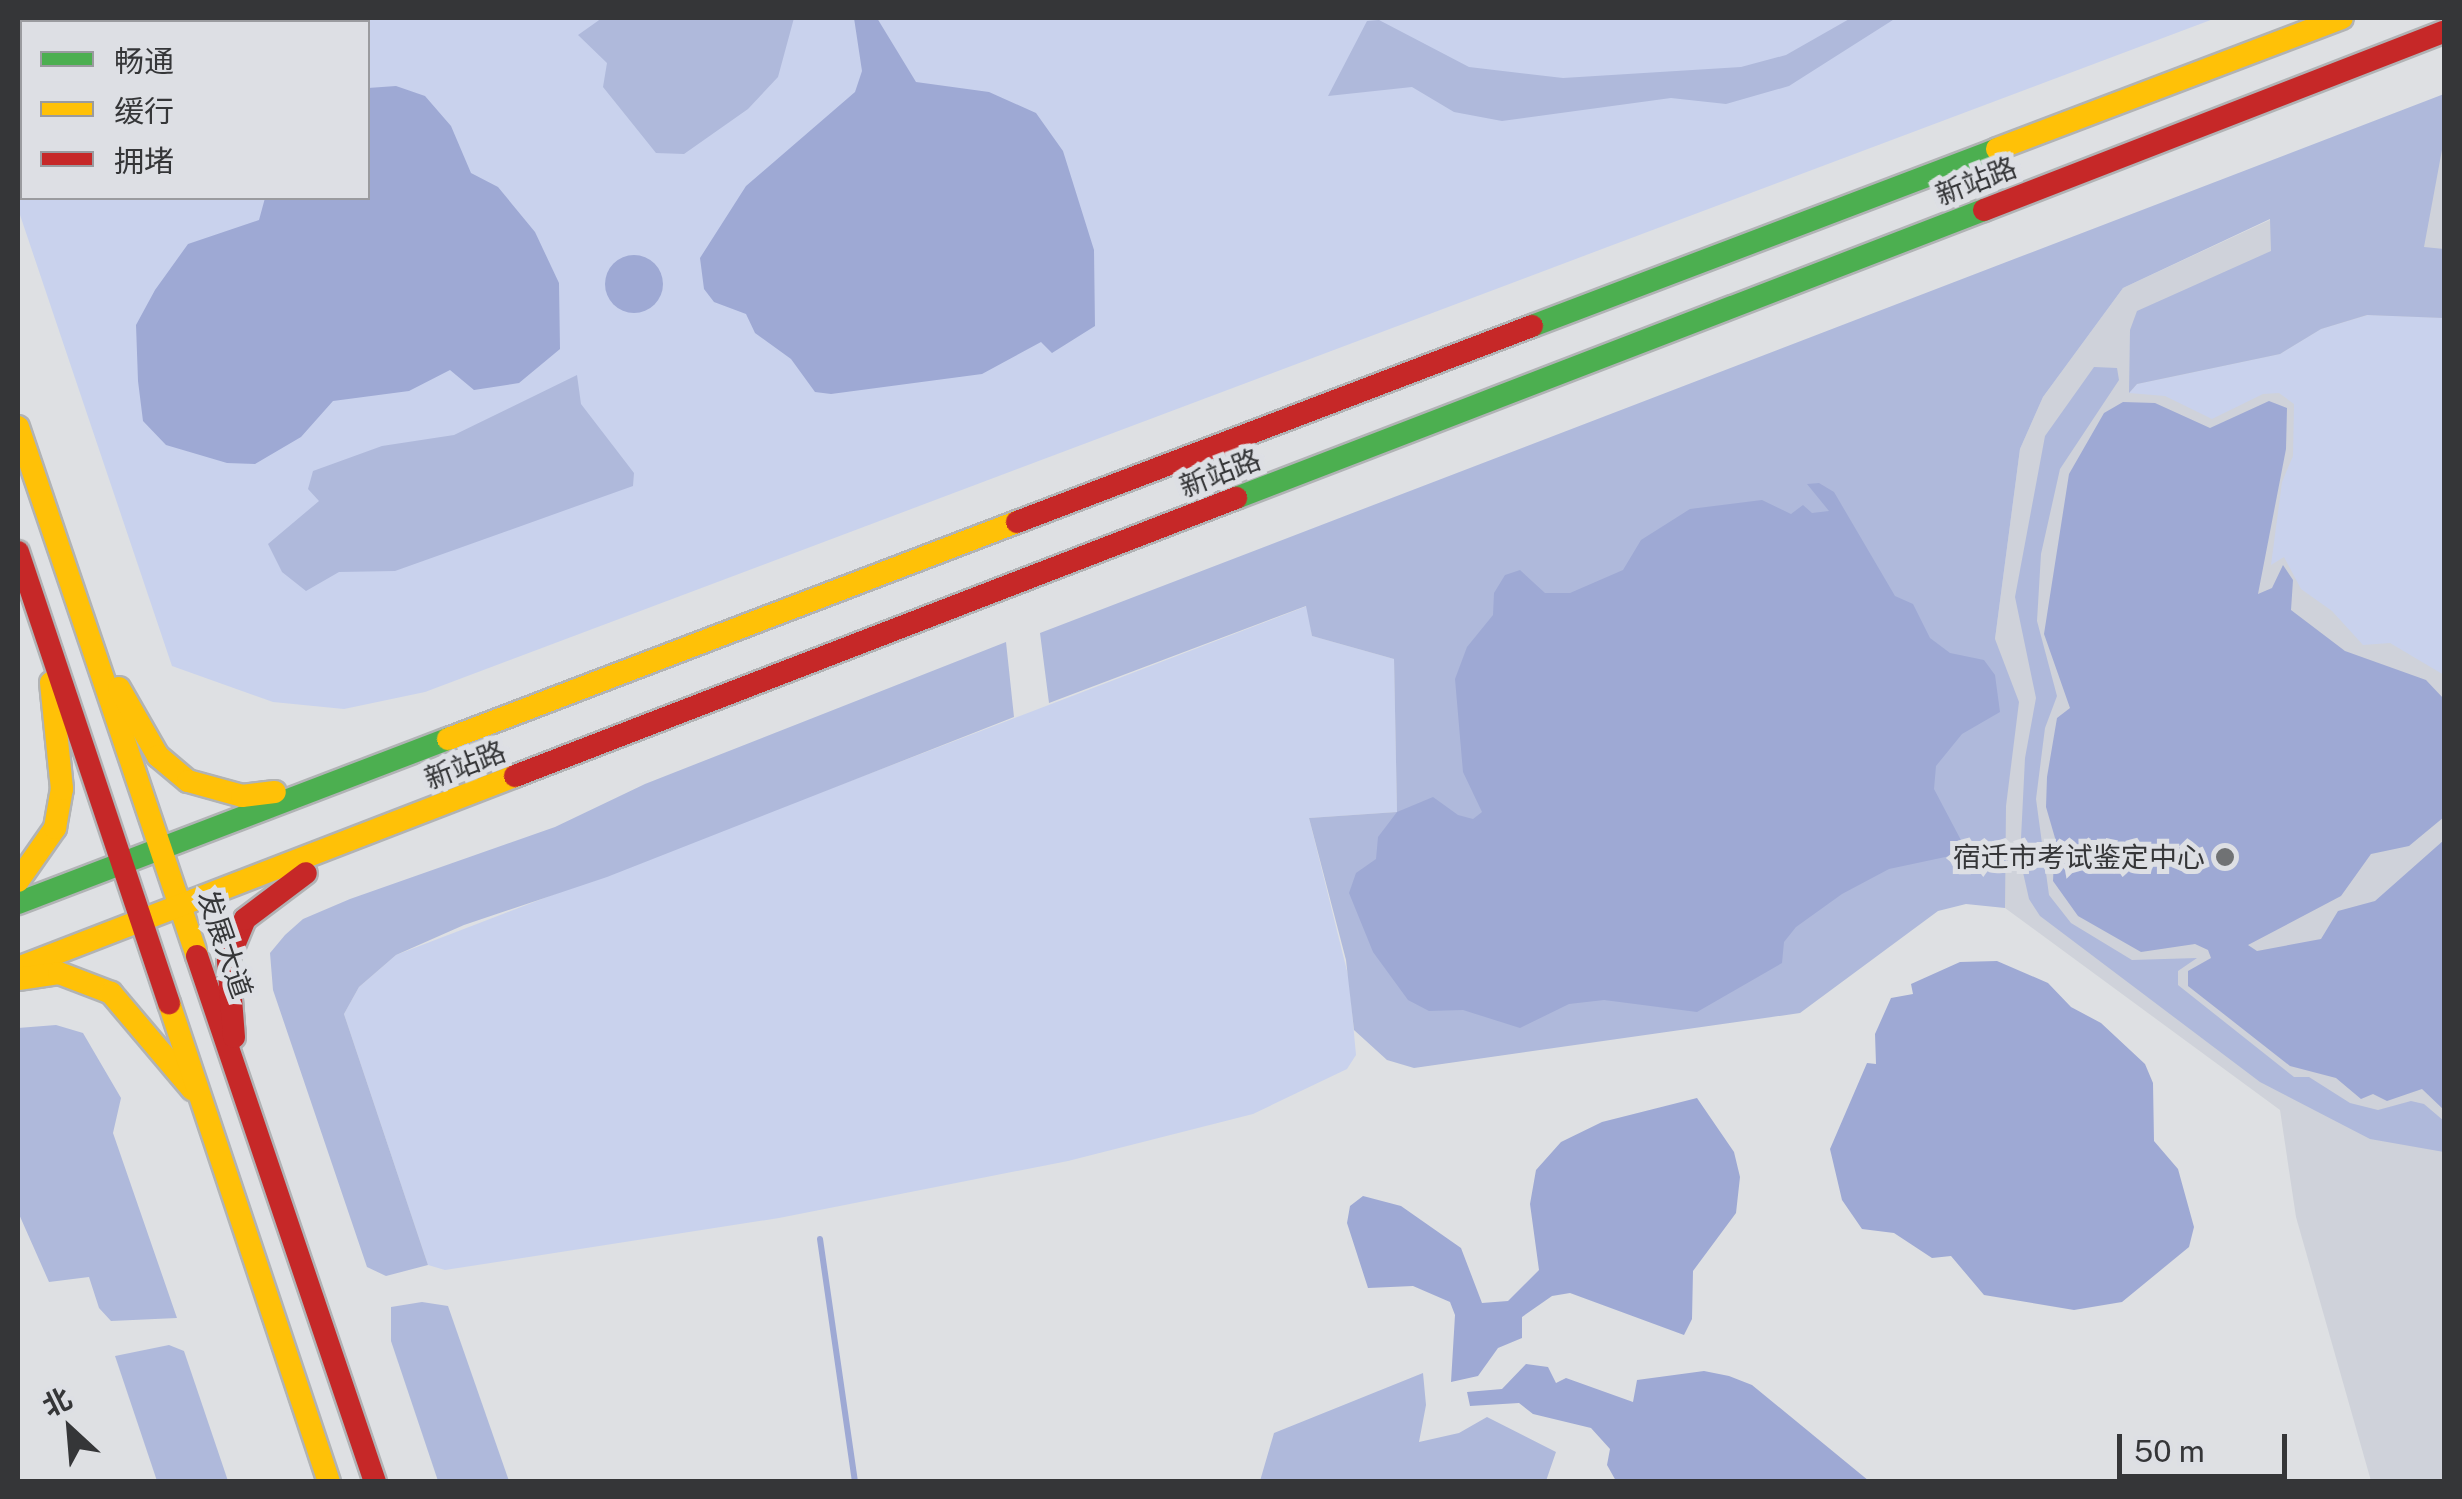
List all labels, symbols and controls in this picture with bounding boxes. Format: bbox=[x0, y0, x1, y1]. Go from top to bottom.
legend bbox=[20, 20, 370, 200]
text: 畅通 bbox=[114, 43, 174, 79]
text: 缓行 bbox=[114, 93, 174, 129]
text: 拥堵 bbox=[114, 143, 174, 179]
street label: 新站路 bbox=[1931, 150, 2021, 212]
street label: 新站路 bbox=[1175, 442, 1265, 504]
street label: 新站路 bbox=[420, 734, 510, 796]
place label: 宿迁市考试鉴定中心 bbox=[1953, 840, 2205, 874]
marker: 宿迁市考试鉴定中心 bbox=[2214, 846, 2236, 868]
street label: 发展大道 bbox=[191, 886, 259, 1002]
north arrow bbox=[20, 1379, 120, 1479]
text: 北 bbox=[37, 1381, 76, 1423]
scale bar bbox=[2122, 1414, 2292, 1476]
text: 50 m bbox=[2134, 1433, 2205, 1469]

